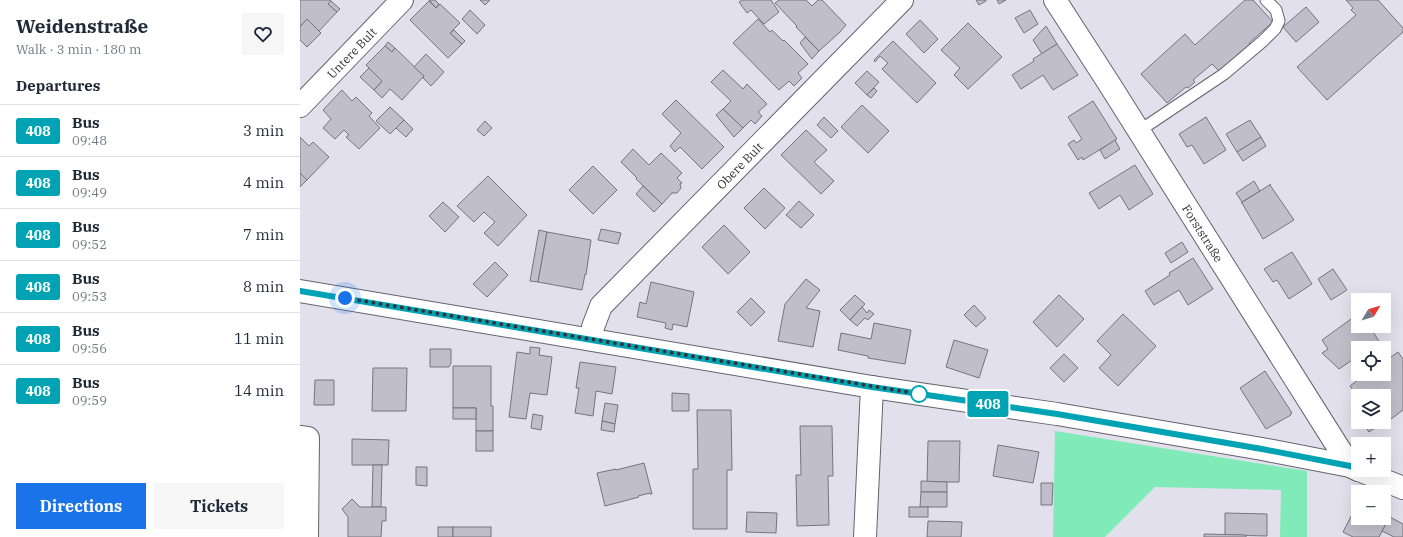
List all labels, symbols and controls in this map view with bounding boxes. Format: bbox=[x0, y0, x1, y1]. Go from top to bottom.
button: heart bbox=[242, 13, 284, 55]
text: Weidenstraße bbox=[16, 14, 148, 38]
street label: Untere Bult bbox=[323, 24, 379, 81]
text: Walk · 3 min · 180 m bbox=[16, 41, 141, 58]
text: Departures bbox=[16, 76, 100, 95]
text: Bus bbox=[72, 113, 100, 132]
text: 3 min bbox=[243, 121, 284, 140]
text: 408 bbox=[25, 122, 51, 140]
text: 09:48 bbox=[72, 132, 107, 149]
street label: Obere Bult bbox=[713, 139, 766, 192]
text: Bus bbox=[72, 165, 100, 184]
text: 4 min bbox=[243, 173, 284, 192]
text: 408 bbox=[25, 174, 51, 192]
text: 09:49 bbox=[72, 184, 107, 201]
street label: Forststraße bbox=[1179, 201, 1227, 264]
text: Bus bbox=[72, 217, 100, 236]
text: 7 min bbox=[243, 225, 284, 244]
text: 408 bbox=[25, 226, 51, 244]
text: 09:52 bbox=[72, 236, 107, 253]
text: Bus bbox=[72, 269, 100, 288]
text: 8 min bbox=[243, 277, 284, 296]
text: 408 bbox=[25, 278, 51, 296]
text: 09:53 bbox=[72, 288, 107, 305]
your location bbox=[335, 288, 355, 308]
north arrow bbox=[1351, 293, 1391, 333]
map controls bbox=[1351, 293, 1391, 525]
text: Bus bbox=[72, 321, 100, 340]
text: 11 min bbox=[234, 329, 284, 348]
text: 408 bbox=[25, 330, 51, 348]
text: 09:56 bbox=[72, 340, 107, 357]
button: locate bbox=[1351, 341, 1391, 381]
text: Bus bbox=[72, 373, 100, 392]
text: 14 min bbox=[234, 381, 284, 400]
text: 408 bbox=[25, 382, 51, 400]
unlabelled marker bbox=[910, 385, 928, 403]
button: layers bbox=[1351, 389, 1391, 429]
line badge: 408 bbox=[965, 391, 1011, 417]
text: 09:59 bbox=[72, 392, 107, 409]
text: 408 bbox=[975, 395, 1001, 413]
button: + bbox=[1351, 437, 1391, 477]
button: Directions bbox=[16, 483, 146, 529]
button: Tickets bbox=[154, 483, 284, 529]
button: − bbox=[1351, 485, 1391, 525]

